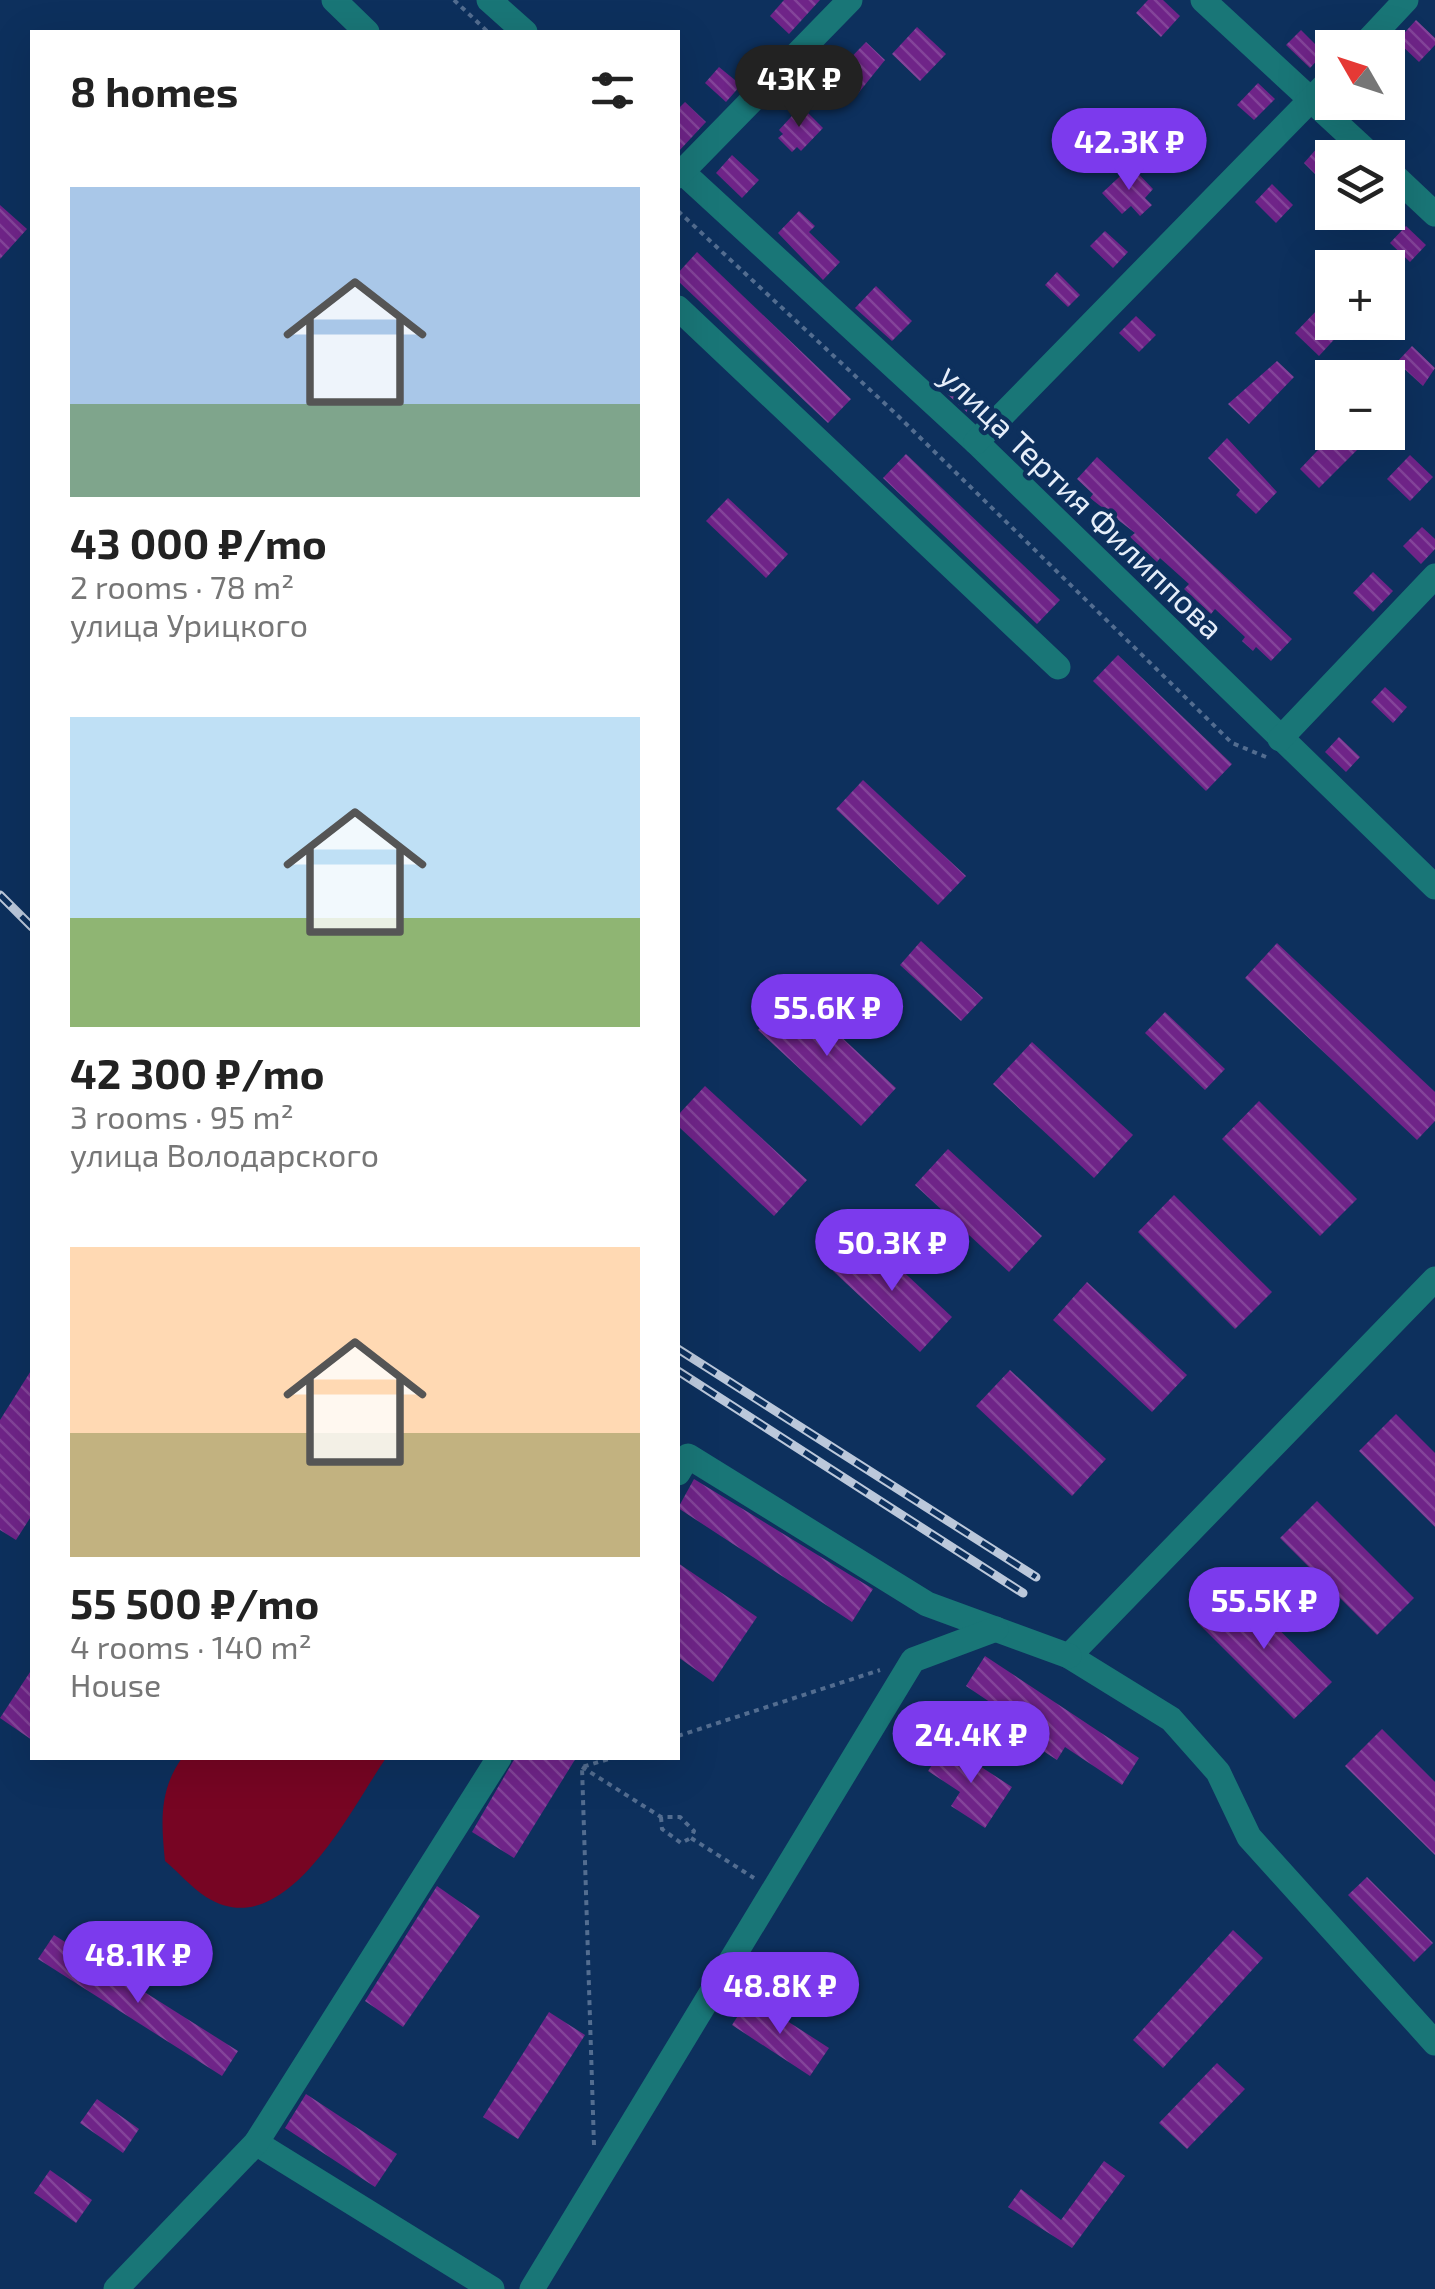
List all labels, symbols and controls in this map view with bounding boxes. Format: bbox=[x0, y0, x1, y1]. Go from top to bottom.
north arrow bbox=[1315, 30, 1405, 120]
map controls bbox=[1315, 30, 1405, 450]
pin: 43K ₽ bbox=[729, 45, 869, 130]
text: 43K ₽ bbox=[757, 58, 841, 96]
icon: filters bbox=[585, 63, 640, 118]
text: 8 homes bbox=[70, 65, 238, 115]
pin: 42.3K ₽ bbox=[1037, 108, 1221, 193]
text: 42.3K ₽ bbox=[1074, 121, 1184, 159]
button: layers bbox=[1315, 140, 1405, 230]
button: + bbox=[1315, 250, 1405, 340]
icon: home bbox=[265, 252, 445, 432]
street label: улица Тертия Филиппова bbox=[932, 355, 1232, 647]
button: − bbox=[1315, 360, 1405, 450]
text: 43 000 ₽/mo bbox=[70, 517, 327, 567]
text: 2 rooms · 78 m² bbox=[70, 567, 294, 605]
text: улица Урицкого bbox=[70, 605, 308, 643]
icon: home bbox=[265, 782, 445, 962]
pin: 55.6K ₽ bbox=[735, 974, 919, 1059]
text: 55.6K ₽ bbox=[773, 987, 881, 1025]
text: 42 300 ₽/mo bbox=[70, 1047, 325, 1097]
text: 3 rooms · 95 m² bbox=[70, 1097, 294, 1135]
text: улица Володарского bbox=[70, 1135, 379, 1173]
pin: 50.3K ₽ bbox=[800, 1209, 984, 1294]
text: 50.3K ₽ bbox=[837, 1222, 947, 1260]
icon: home bbox=[265, 1312, 445, 1492]
pin: 55.5K ₽ bbox=[1172, 1567, 1356, 1652]
text: 55 500 ₽/mo bbox=[70, 1577, 319, 1627]
text: 55.5K ₽ bbox=[1211, 1580, 1317, 1618]
text: 4 rooms · 140 m² bbox=[70, 1627, 312, 1665]
text: House bbox=[70, 1665, 161, 1703]
pin: 24.4K ₽ bbox=[879, 1701, 1063, 1786]
text: 24.4K ₽ bbox=[915, 1714, 1027, 1752]
pin: 48.1K ₽ bbox=[46, 1921, 230, 2006]
text: 48.1K ₽ bbox=[85, 1934, 191, 1972]
pin: 48.8K ₽ bbox=[688, 1952, 872, 2037]
text: 48.8K ₽ bbox=[723, 1965, 837, 2003]

